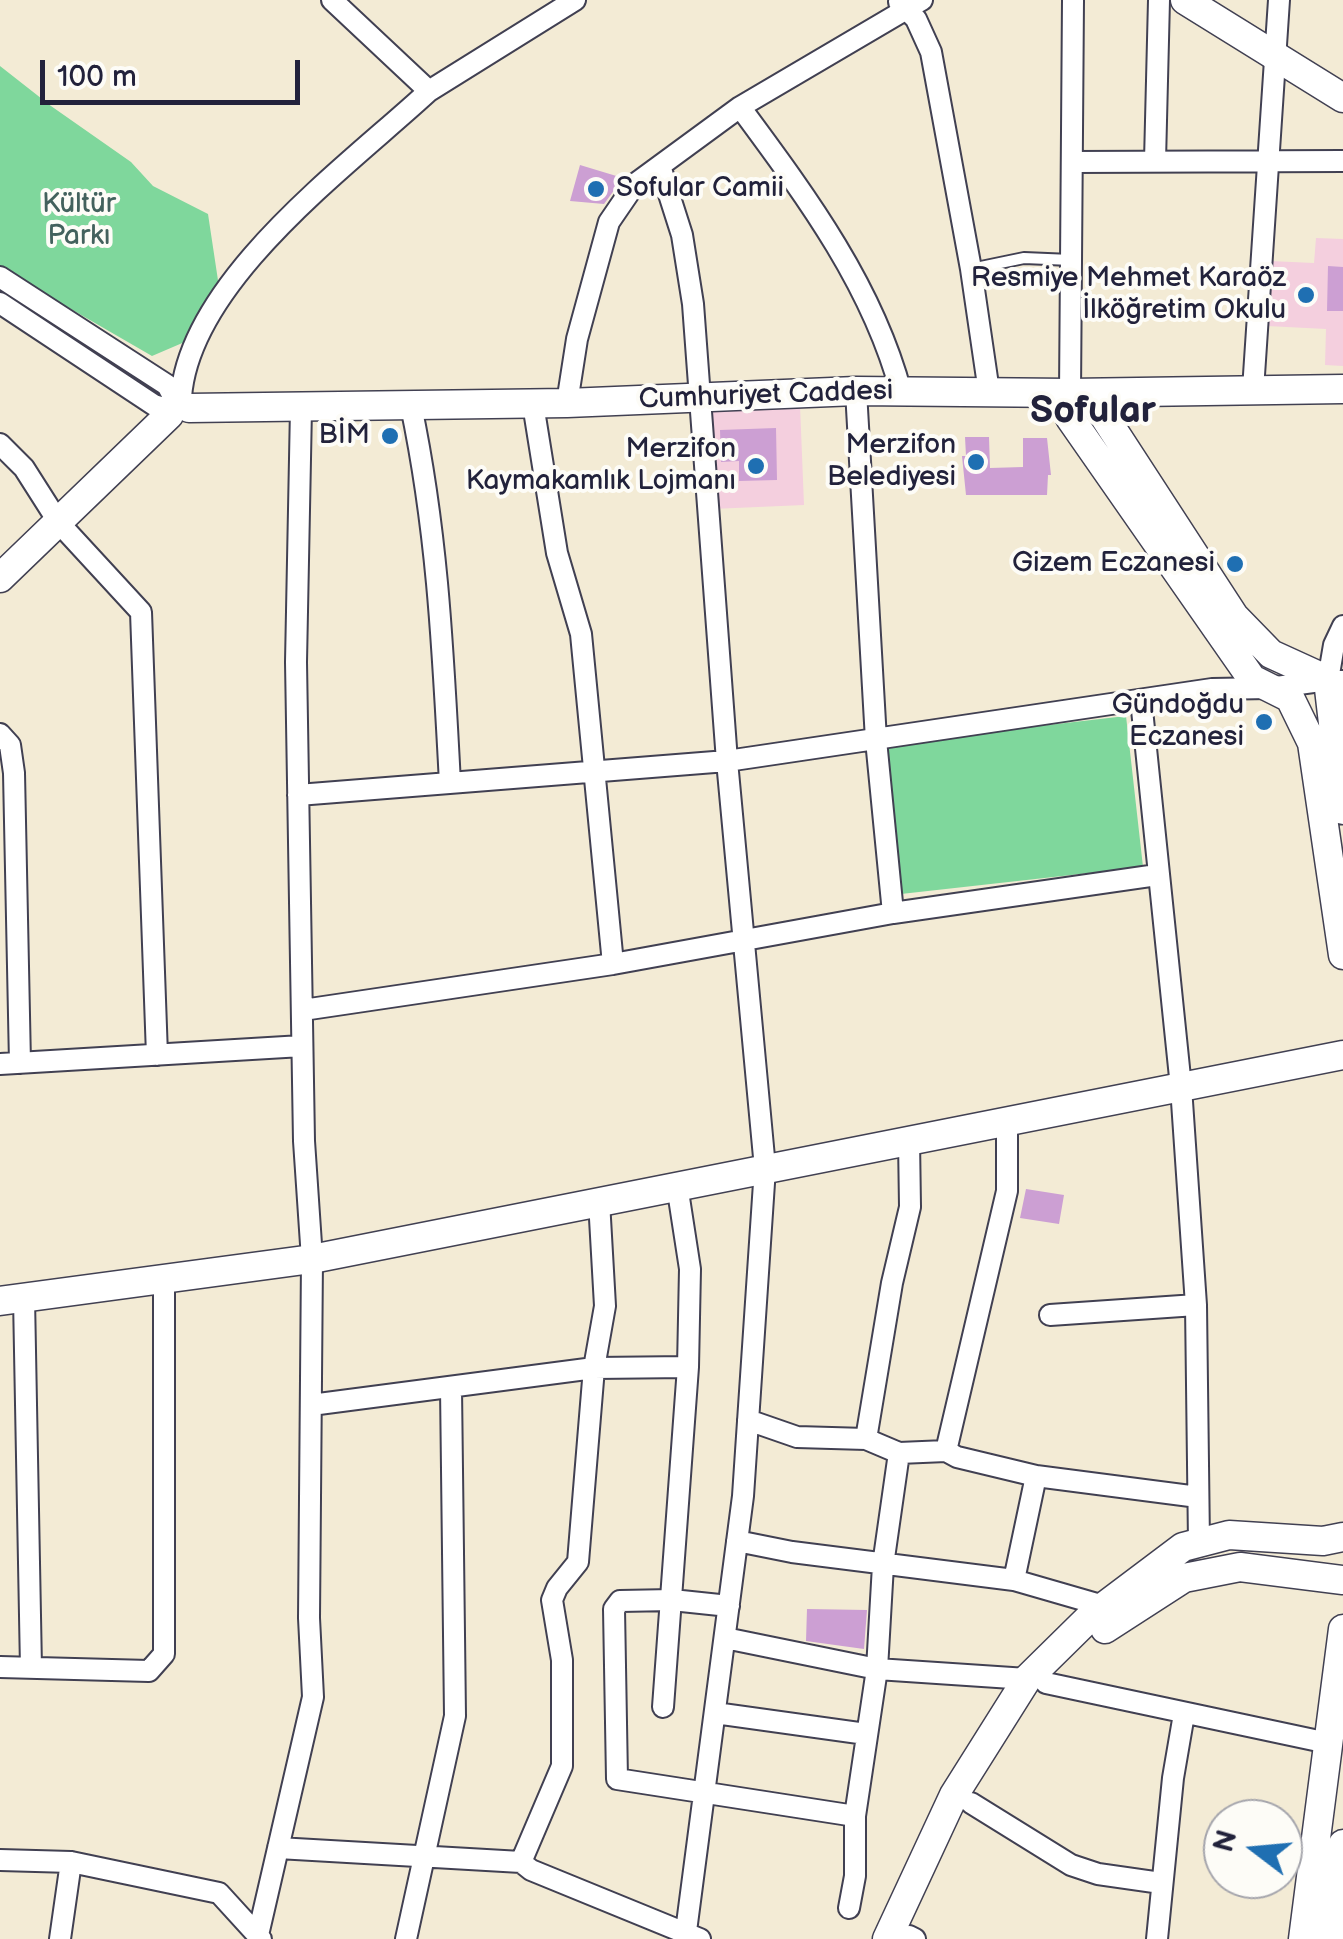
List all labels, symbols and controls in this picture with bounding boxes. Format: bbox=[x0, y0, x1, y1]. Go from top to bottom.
scale bar bbox=[45, 40, 305, 102]
text: 100 m bbox=[57, 59, 137, 95]
place label: Sofular Camii bbox=[616, 172, 784, 206]
marker: Sofular Camii bbox=[585, 178, 607, 200]
park label: Kültür Parkı bbox=[42, 188, 116, 254]
place label: Resmiye Mehmet Karaöz İlköğretim Okulu bbox=[971, 262, 1286, 328]
marker: Resmiye Mehmet Karaöz İlköğretim Okulu bbox=[1295, 284, 1317, 306]
street label: Cumhuriyet Caddesi bbox=[638, 375, 894, 417]
district label: Sofular bbox=[1030, 389, 1156, 435]
place label: BİM bbox=[319, 419, 370, 453]
marker: BİM bbox=[379, 425, 401, 447]
place label: Merzifon Belediyesi bbox=[827, 429, 956, 495]
place label: Merzifon Kaymakamlık Lojmanı bbox=[466, 433, 736, 499]
marker: Merzifon Belediyesi bbox=[965, 451, 987, 473]
marker: Merzifon Kaymakamlık Lojmanı bbox=[745, 455, 767, 477]
place label: Gizem Eczanesi bbox=[1012, 547, 1215, 581]
marker: Gizem Eczanesi bbox=[1224, 553, 1246, 575]
place label: Gündoğdu Eczanesi bbox=[1112, 689, 1244, 755]
marker: Gündoğdu Eczanesi bbox=[1253, 711, 1275, 733]
north arrow bbox=[1203, 1799, 1303, 1899]
text: N bbox=[1207, 1826, 1244, 1856]

